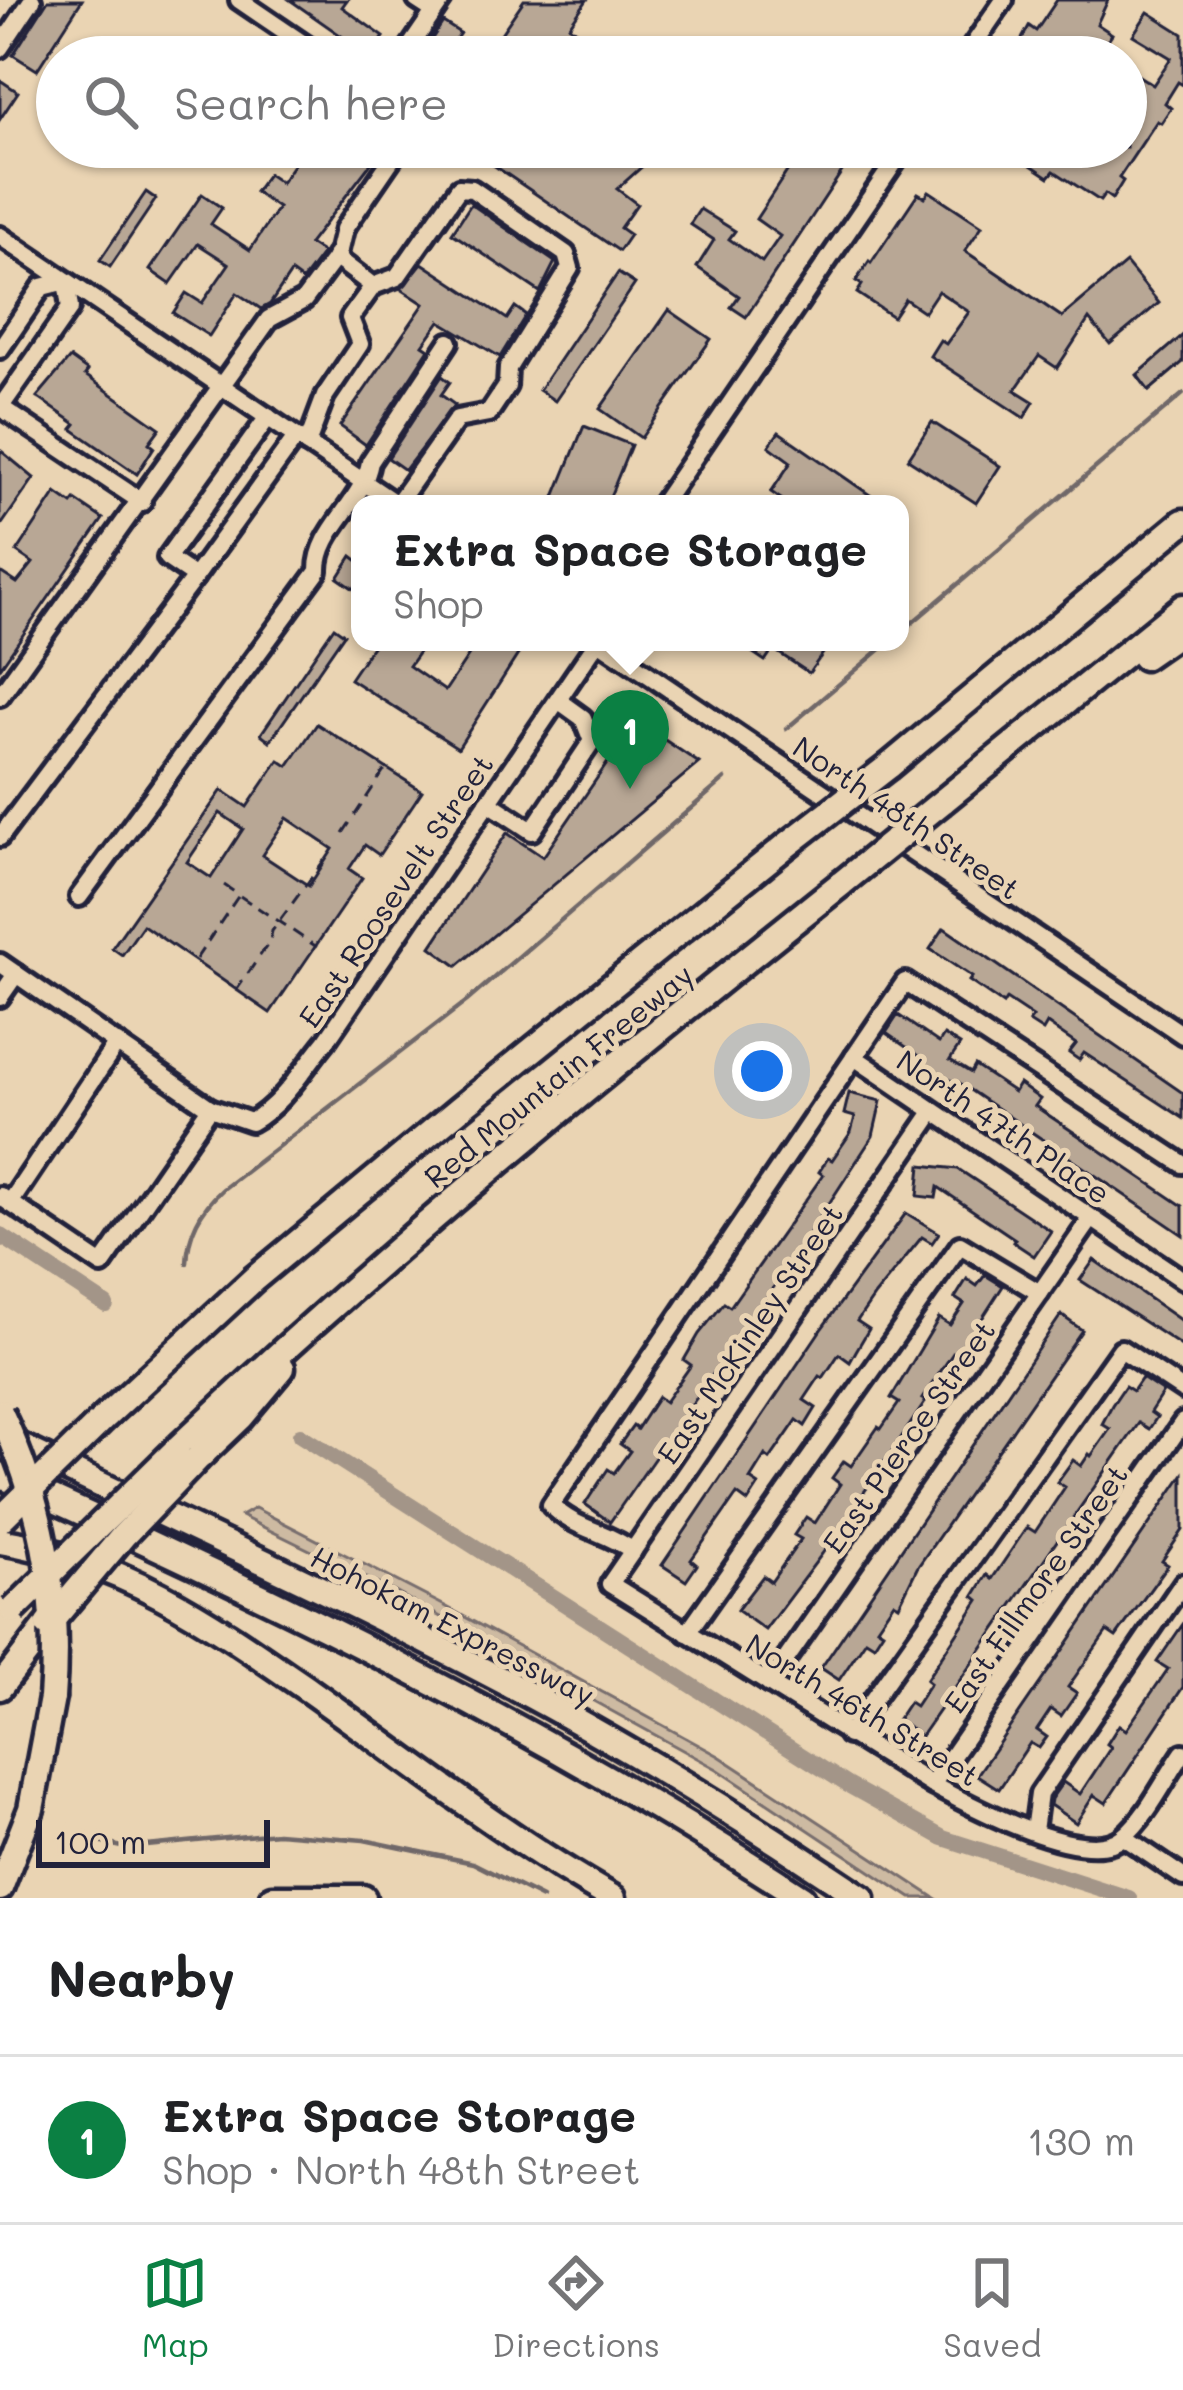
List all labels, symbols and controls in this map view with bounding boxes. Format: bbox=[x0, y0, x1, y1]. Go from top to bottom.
search box bbox=[36, 36, 1147, 168]
icon: search bbox=[78, 69, 144, 135]
text: Search here bbox=[174, 73, 448, 131]
popup bbox=[351, 495, 909, 651]
text: Extra Space Storage bbox=[393, 519, 867, 577]
text: Shop bbox=[393, 577, 484, 628]
pin: 1 bbox=[591, 690, 669, 789]
street label: North 48th Street bbox=[786, 726, 1028, 908]
street label: East Roosevelt Street bbox=[289, 746, 501, 1034]
street label: Red Mountain Freeway bbox=[415, 954, 701, 1196]
street label: North 47th Place bbox=[889, 1040, 1119, 1212]
your location bbox=[732, 1041, 792, 1101]
street label: East McKinley Street bbox=[647, 1195, 851, 1471]
street label: East Pierce Street bbox=[813, 1312, 1003, 1560]
street label: East Fillmore Street bbox=[934, 1456, 1136, 1720]
street label: Hohokam Expressway bbox=[304, 1536, 602, 1714]
street label: North 46th Street bbox=[739, 1623, 987, 1795]
scale bar bbox=[36, 1814, 270, 1867]
text: 100 m bbox=[54, 1819, 146, 1862]
text: Nearby bbox=[48, 1943, 235, 2010]
text: Extra Space Storage bbox=[162, 2085, 636, 2143]
text: 1 bbox=[78, 2114, 96, 2165]
text: 130 m bbox=[1027, 2114, 1135, 2165]
text: Shop · North 48th Street bbox=[162, 2143, 641, 2194]
tab: Map bbox=[142, 2250, 209, 2365]
tab: Directions bbox=[492, 2250, 660, 2365]
tab: Saved bbox=[943, 2250, 1041, 2365]

